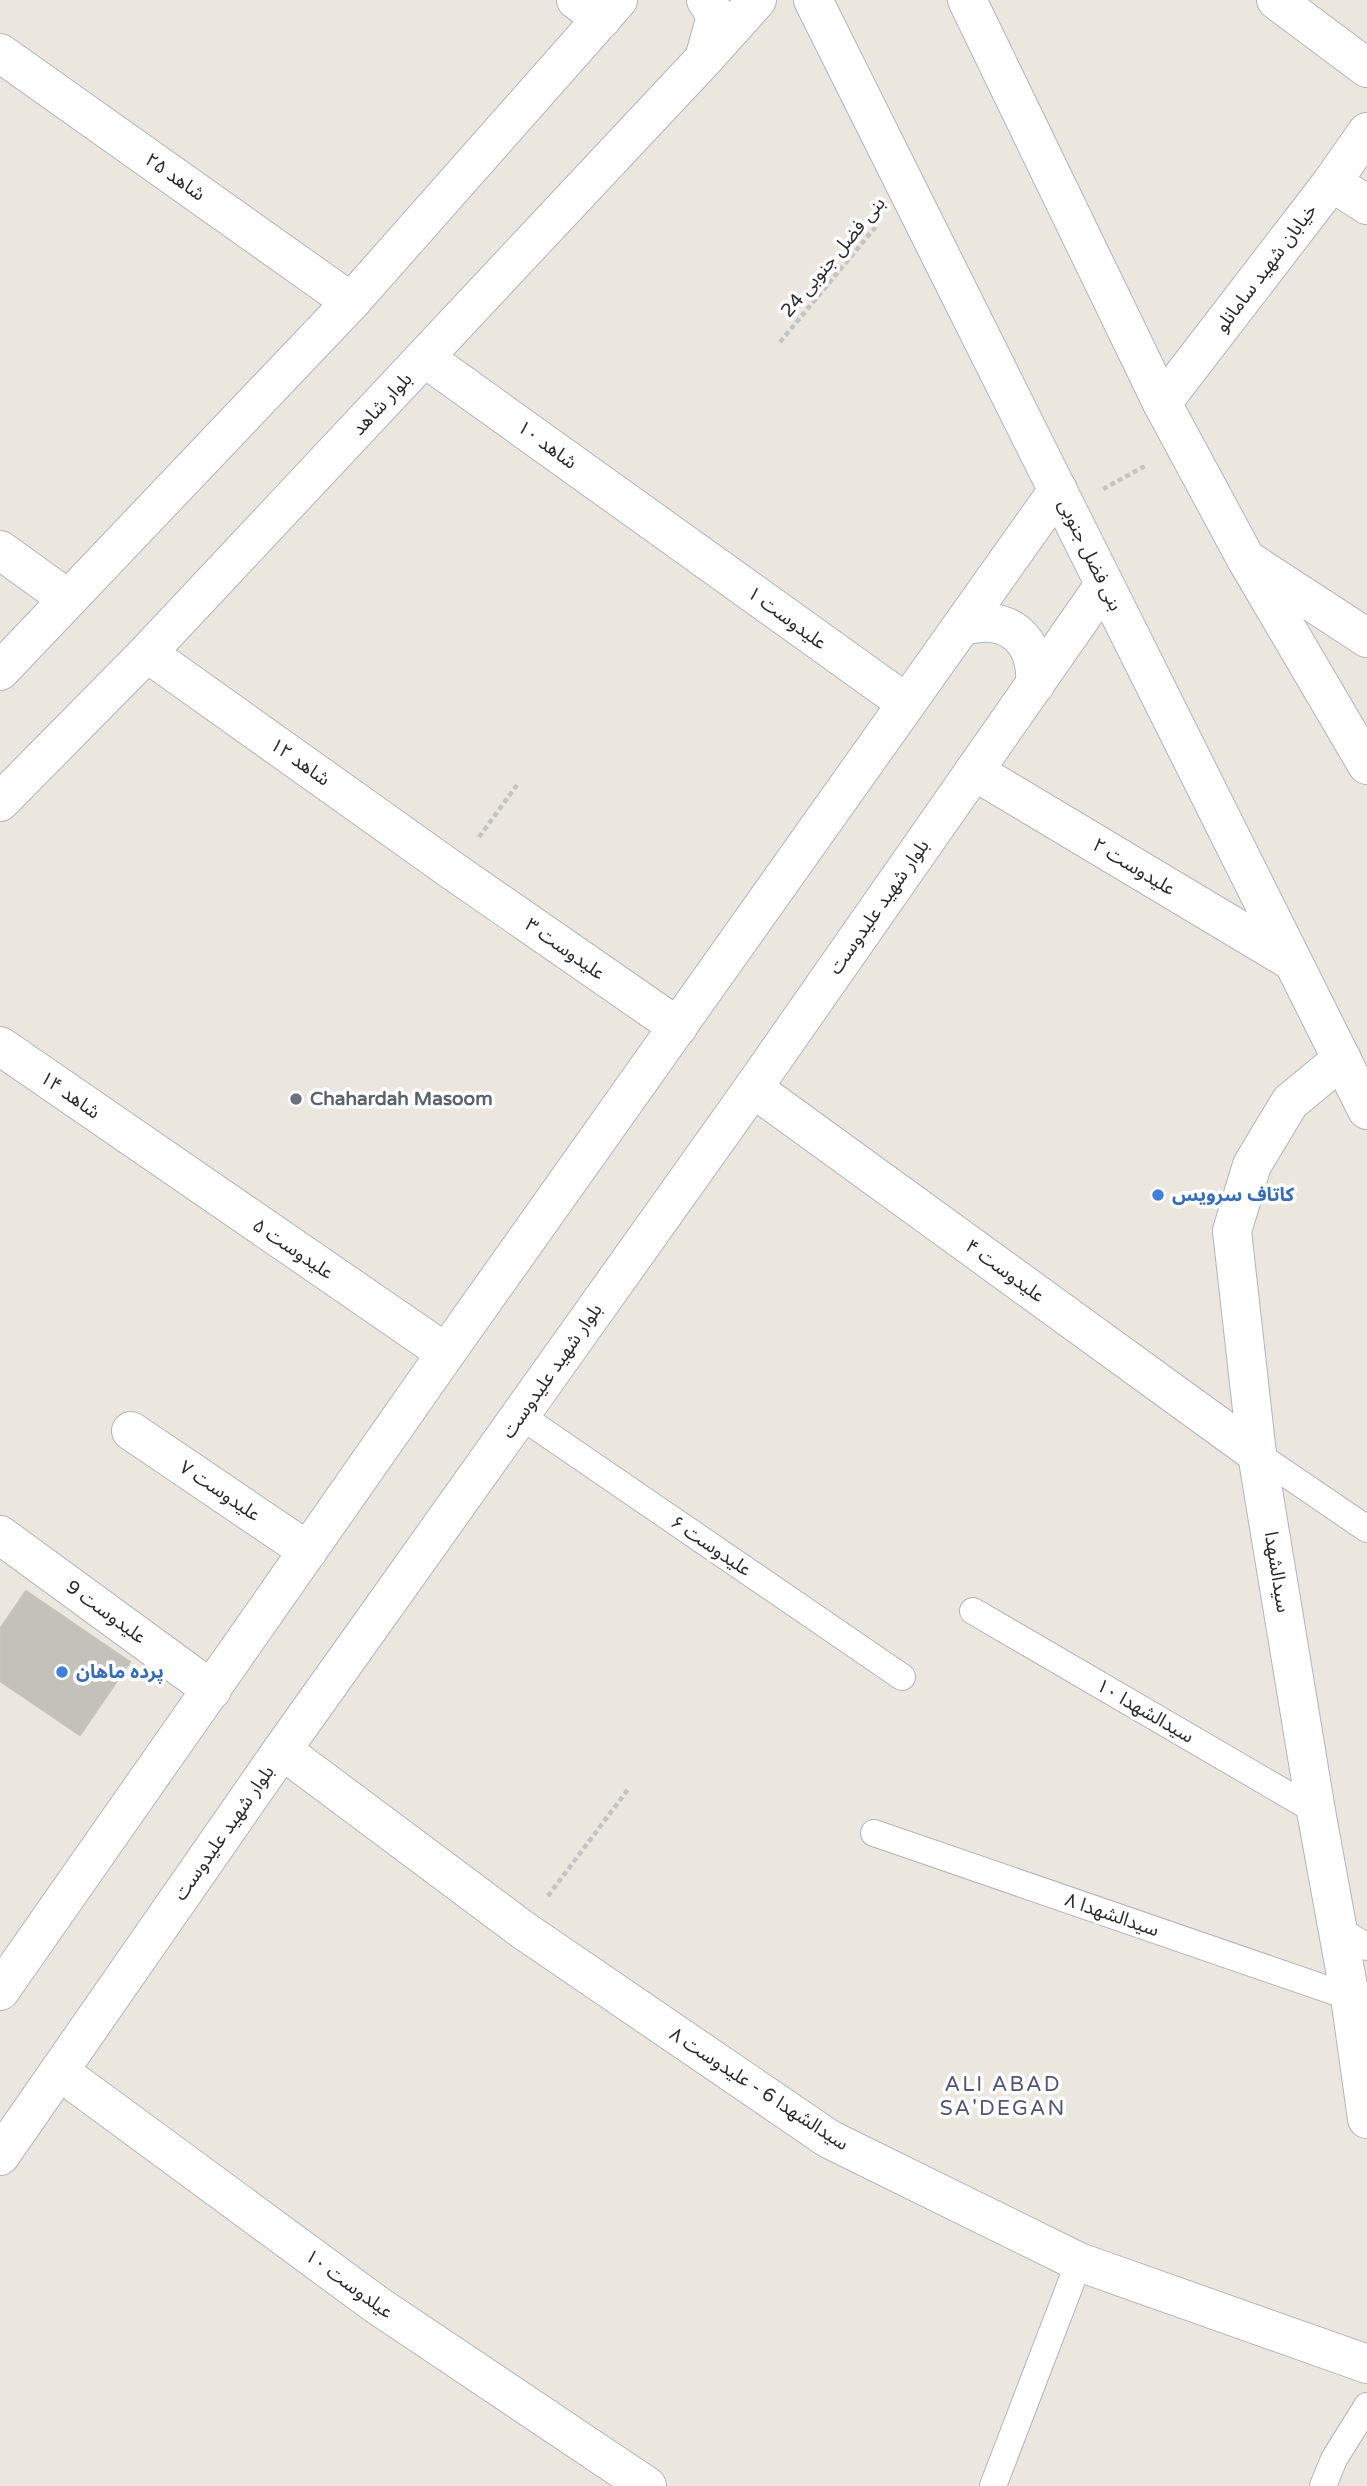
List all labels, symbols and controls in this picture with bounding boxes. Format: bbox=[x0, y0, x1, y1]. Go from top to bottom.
street label: شاهد ۲۵ bbox=[141, 148, 209, 206]
street label: بنی فضل جنوبی 24 bbox=[776, 192, 890, 322]
street label: خیابان شهید سامانلو bbox=[1211, 200, 1321, 336]
street label: بلوار شاهد bbox=[347, 368, 417, 440]
street label: شاهد ۱۰ bbox=[513, 416, 581, 474]
street label: بنی فضل جنوبی bbox=[1053, 495, 1127, 615]
street label: علیدوست ۱ bbox=[743, 582, 831, 654]
street label: شاهد ۱۲ bbox=[266, 733, 334, 791]
street label: علیدوست ۲ bbox=[1089, 834, 1179, 900]
street label: بلوار شهید علیدوست bbox=[824, 835, 934, 979]
street label: علیدوست ۳ bbox=[521, 913, 609, 985]
street label: شاهد ۱۴ bbox=[36, 1066, 104, 1124]
place label: Chahardah Masoom bbox=[310, 1088, 493, 1110]
marker: Chahardah Masoom bbox=[288, 1091, 304, 1107]
place label: کاتاف سرویس bbox=[1172, 1184, 1295, 1206]
marker: کاتاف سرویس bbox=[1150, 1187, 1166, 1203]
street label: علیدوست ۵ bbox=[249, 1214, 337, 1284]
street label: علیدوست ۴ bbox=[961, 1235, 1049, 1307]
street label: بلوار شهید علیدوست bbox=[497, 1299, 607, 1443]
street label: علیدوست ۷ bbox=[176, 1456, 264, 1526]
street label: علیدوست ۶ bbox=[667, 1511, 755, 1581]
street label: سیدالشهدا bbox=[1260, 1530, 1294, 1614]
street label: علیدوست 9 bbox=[62, 1576, 150, 1648]
place label: پرده ماهان bbox=[76, 1661, 164, 1684]
marker: پرده ماهان bbox=[54, 1664, 70, 1680]
street label: سیدالشهدا ۱۰ bbox=[1092, 1674, 1198, 1748]
street label: بلوار شهید علیدوست bbox=[169, 1761, 279, 1905]
street label: سیدالشهدا ۸ bbox=[1062, 1889, 1162, 1941]
street label: سیدالشهدا 6 - علیدوست ۸ bbox=[665, 2023, 853, 2155]
district label: ALI ABAD SA'DEGAN bbox=[940, 2072, 1066, 2121]
street label: عیلدوست ۱۰ bbox=[301, 2245, 397, 2323]

